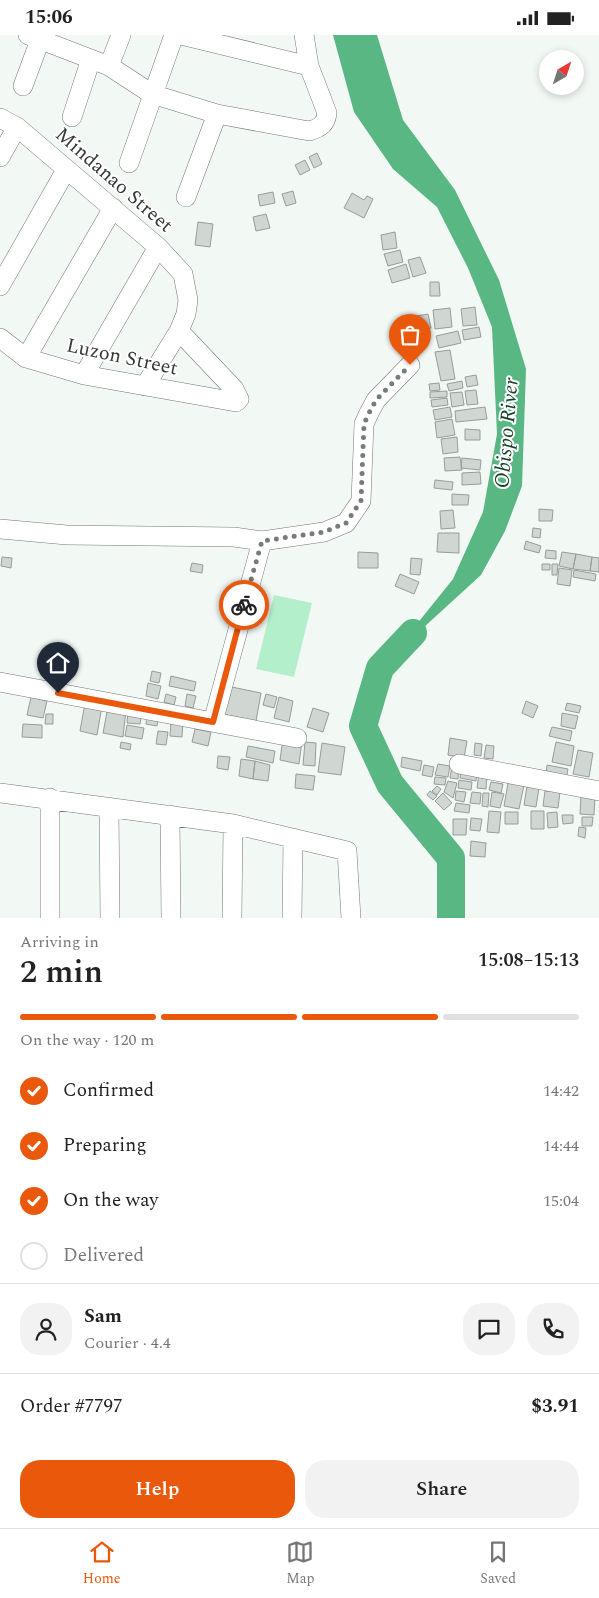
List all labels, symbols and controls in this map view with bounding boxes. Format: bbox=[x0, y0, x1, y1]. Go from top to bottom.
text: 15:06 bbox=[25, 3, 73, 32]
north arrow bbox=[539, 50, 584, 95]
map controls bbox=[539, 50, 584, 95]
street label: Mindanao Street bbox=[48, 120, 180, 240]
pin bbox=[389, 314, 431, 365]
icon: bag bbox=[396, 321, 424, 349]
street label: Luzon Street bbox=[64, 331, 180, 383]
water label: Obispo River bbox=[486, 376, 528, 490]
courier bbox=[219, 580, 269, 630]
icon: bike bbox=[230, 591, 258, 619]
pin bbox=[37, 642, 79, 693]
icon: home bbox=[44, 649, 72, 677]
text: Arriving in bbox=[20, 930, 99, 954]
text: 15:08–15:13 bbox=[478, 946, 579, 975]
text: 2 min bbox=[20, 948, 103, 997]
text: On the way · 120 m bbox=[20, 1028, 154, 1052]
text: Confirmed bbox=[63, 1076, 154, 1105]
icon: check bbox=[20, 1077, 48, 1105]
text: 14:42 bbox=[543, 1079, 579, 1103]
text: Preparing bbox=[63, 1131, 147, 1160]
icon: check bbox=[20, 1132, 48, 1160]
text: 14:44 bbox=[543, 1134, 579, 1158]
text: On the way bbox=[63, 1186, 159, 1215]
icon: check bbox=[20, 1187, 48, 1215]
text: 15:04 bbox=[543, 1189, 579, 1213]
text: Delivered bbox=[63, 1241, 144, 1270]
text: Sam bbox=[84, 1302, 122, 1331]
button: person bbox=[20, 1303, 72, 1355]
button: chat bbox=[463, 1303, 515, 1355]
button: phone bbox=[527, 1303, 579, 1355]
text: Courier · 4.4 bbox=[84, 1331, 171, 1355]
text: Order #7797 bbox=[20, 1392, 123, 1421]
text: $3.91 bbox=[531, 1392, 579, 1421]
button: Help bbox=[20, 1460, 295, 1518]
button: Share bbox=[305, 1460, 579, 1518]
tab: Home bbox=[83, 1538, 121, 1589]
tab: Map bbox=[286, 1538, 315, 1589]
tab: Saved bbox=[480, 1538, 516, 1589]

